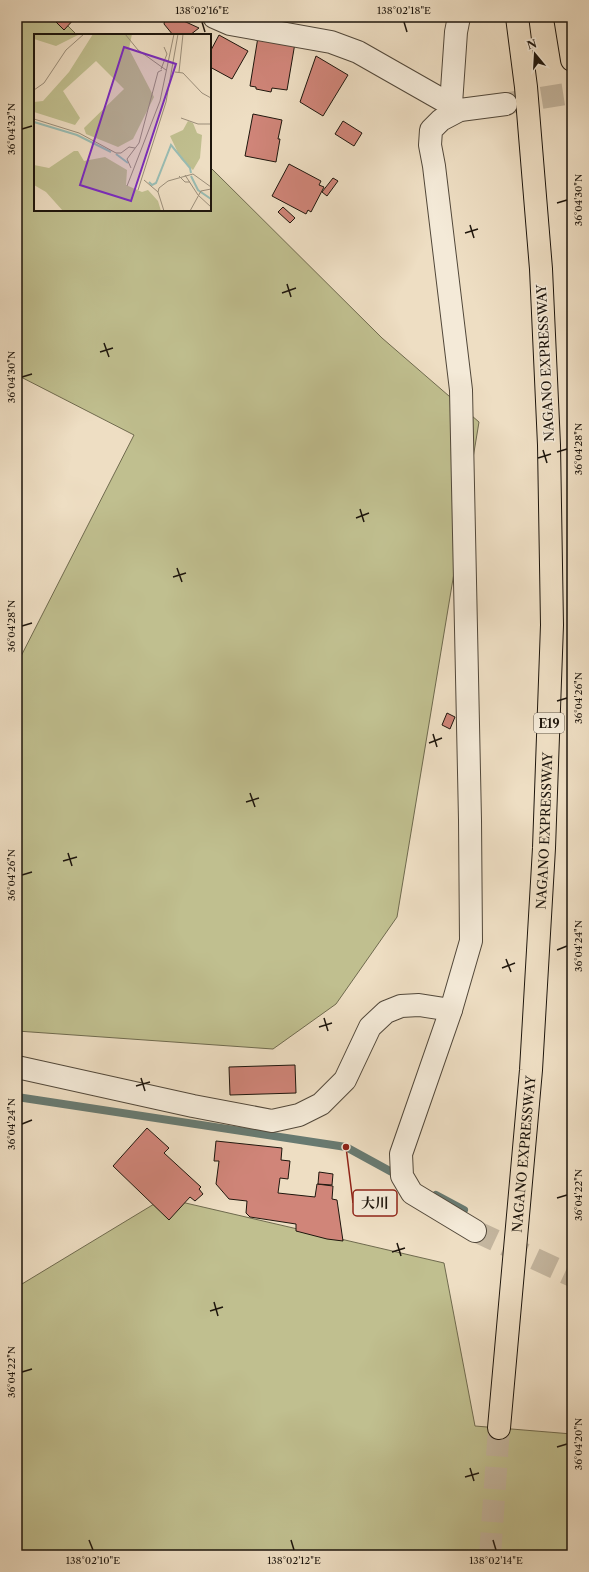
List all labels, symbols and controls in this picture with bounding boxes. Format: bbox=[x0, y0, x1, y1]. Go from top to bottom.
text: 138°02'16"E bbox=[175, 4, 229, 17]
text: 138°02'18"E bbox=[377, 4, 431, 17]
inset map bbox=[34, 34, 211, 211]
north arrow bbox=[515, 34, 555, 74]
text: N bbox=[525, 36, 539, 53]
text: 36°04'32"N bbox=[5, 103, 18, 155]
text: 36°04'30"N bbox=[572, 174, 585, 226]
street label: NAGANO EXPRESSWAY bbox=[533, 283, 557, 442]
text: 36°04'30"N bbox=[5, 351, 18, 403]
text: 36°04'28"N bbox=[572, 423, 585, 475]
text: 36°04'28"N bbox=[5, 600, 18, 652]
text: 36°04'26"N bbox=[572, 672, 585, 724]
road number: E19 bbox=[534, 713, 564, 733]
street label: NAGANO EXPRESSWAY bbox=[532, 751, 555, 910]
text: 36°04'26"N bbox=[5, 849, 18, 901]
text: 36°04'24"N bbox=[572, 920, 585, 972]
street label: NAGANO EXPRESSWAY bbox=[508, 1074, 539, 1233]
text: 36°04'24"N bbox=[5, 1098, 18, 1150]
text: 36°04'22"N bbox=[572, 1169, 585, 1221]
callout: 大川 bbox=[353, 1190, 397, 1216]
text: 大川 bbox=[361, 1194, 389, 1212]
text: 36°04'22"N bbox=[5, 1346, 18, 1398]
text: 36°04'20"N bbox=[572, 1418, 585, 1470]
text: 138°02'10"E bbox=[66, 1554, 120, 1567]
text: 138°02'12"E bbox=[267, 1554, 321, 1567]
text: 138°02'14"E bbox=[469, 1554, 523, 1567]

